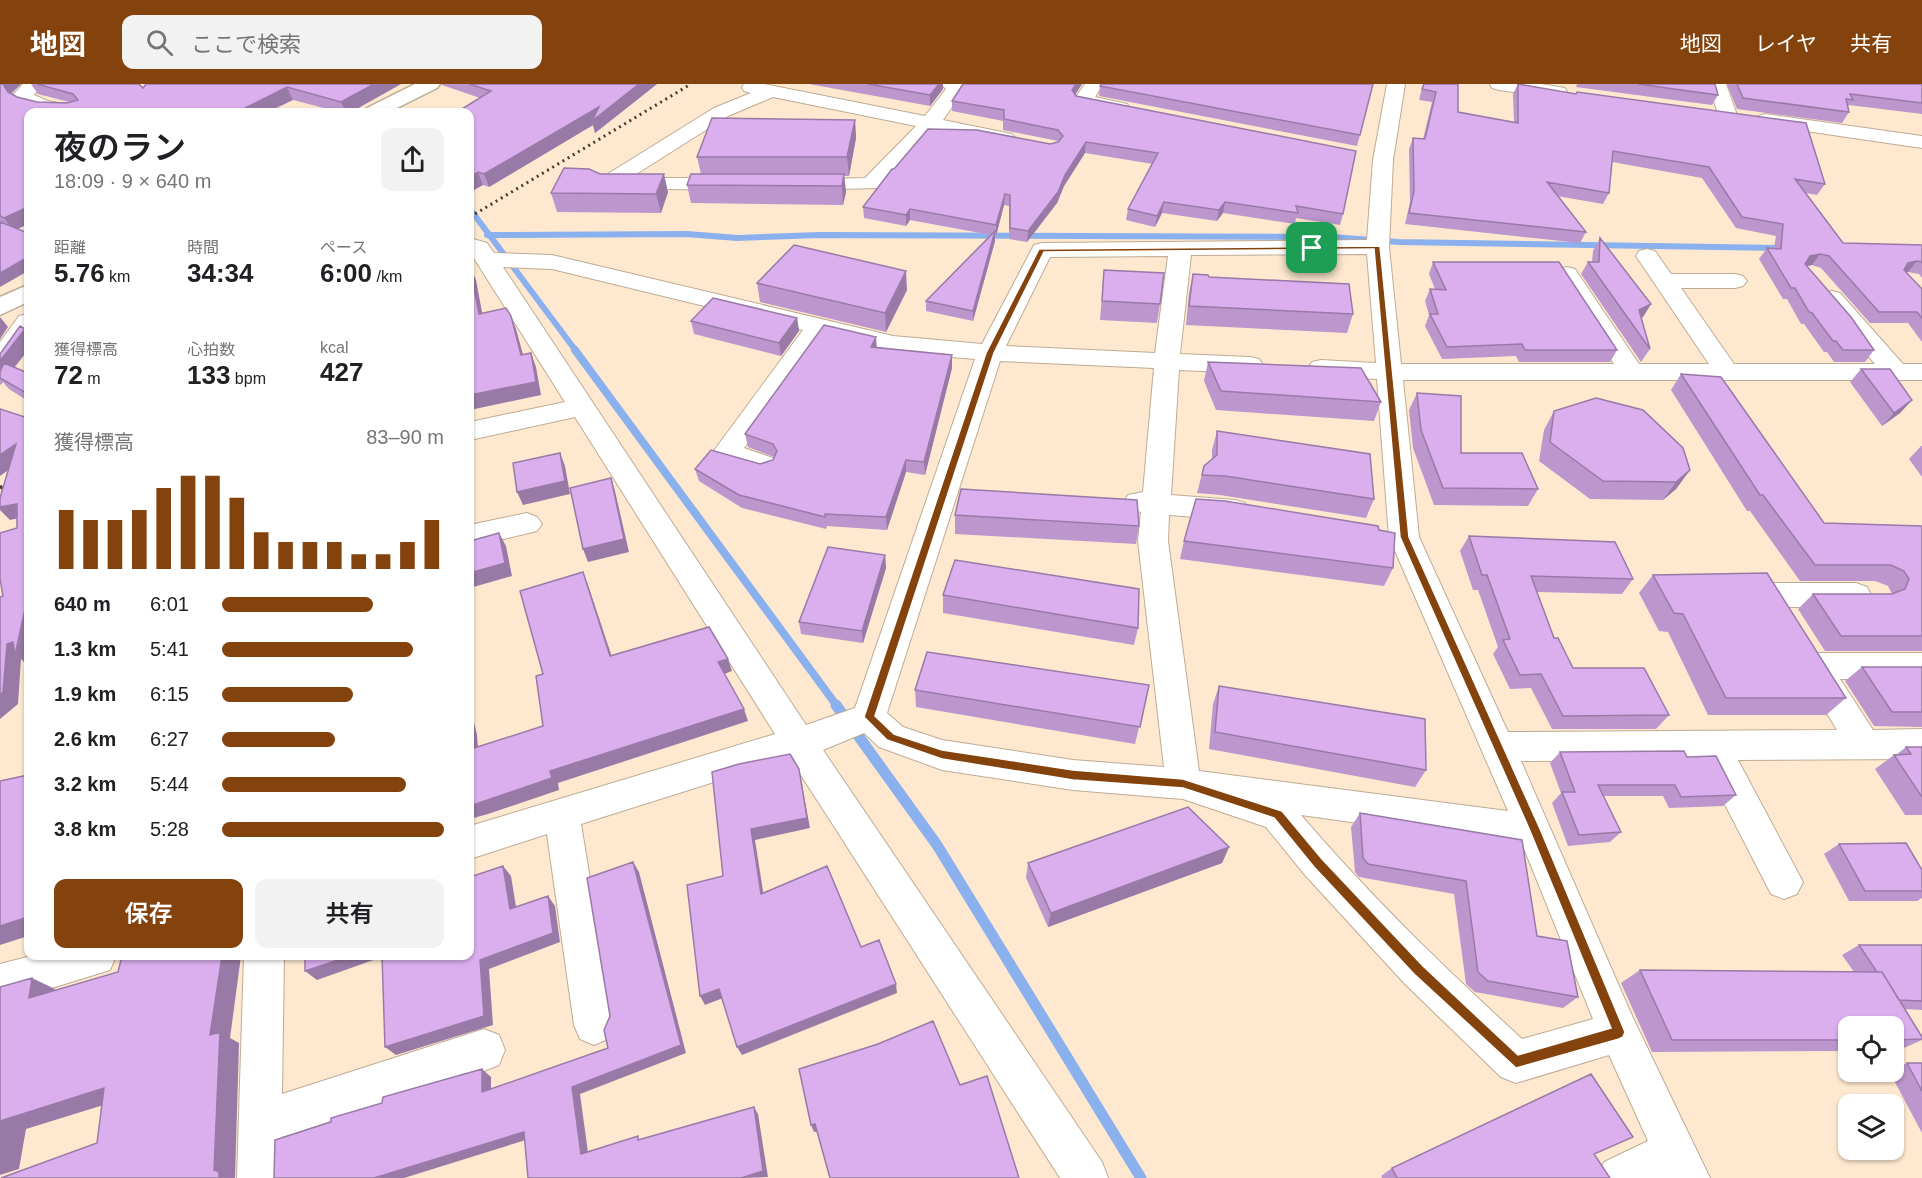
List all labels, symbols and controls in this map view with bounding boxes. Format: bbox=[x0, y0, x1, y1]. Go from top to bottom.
search box bbox=[122, 15, 542, 69]
icon: search bbox=[143, 26, 176, 59]
text: 地図 bbox=[30, 29, 86, 60]
text: ここで検索 bbox=[191, 32, 301, 57]
text: 地図 bbox=[1680, 32, 1722, 55]
text: レイヤ bbox=[1755, 32, 1817, 55]
text: 共有 bbox=[1850, 32, 1892, 55]
button: share bbox=[381, 128, 444, 191]
text: 夜のラン bbox=[54, 129, 186, 166]
text: 18:09 · 9 × 640 m bbox=[54, 170, 211, 192]
pin bbox=[1286, 222, 1337, 273]
icon: arrive bbox=[1295, 231, 1328, 264]
text: 距離 bbox=[54, 239, 86, 256]
text: 時間 bbox=[187, 239, 219, 256]
text: ペース bbox=[320, 239, 367, 256]
text: 5.76 bbox=[54, 258, 105, 288]
text: 34:34 bbox=[187, 258, 254, 288]
text: 6:00 bbox=[320, 258, 372, 288]
text: km bbox=[105, 268, 130, 285]
text: /km bbox=[372, 268, 402, 285]
text: kcal bbox=[320, 339, 348, 356]
text: 獲得標高 bbox=[54, 341, 118, 358]
text: 心拍数 bbox=[187, 341, 235, 358]
text: 427 bbox=[320, 357, 363, 387]
text: 72 bbox=[54, 360, 83, 390]
text: 133 bbox=[187, 360, 230, 390]
text: m bbox=[83, 370, 101, 387]
text: bpm bbox=[230, 370, 266, 387]
text: 83–90 m bbox=[366, 426, 444, 448]
text: 獲得標高 bbox=[54, 431, 134, 453]
text: 640 m bbox=[54, 593, 111, 615]
text: 6:01 bbox=[150, 593, 189, 615]
text: 1.3 km bbox=[54, 638, 116, 660]
text: 5:41 bbox=[150, 638, 189, 660]
text: 1.9 km bbox=[54, 683, 116, 705]
text: 6:15 bbox=[150, 683, 189, 705]
text: 2.6 km bbox=[54, 728, 116, 750]
text: 6:27 bbox=[150, 728, 189, 750]
text: 3.2 km bbox=[54, 773, 116, 795]
text: 5:44 bbox=[150, 773, 189, 795]
text: 3.8 km bbox=[54, 818, 116, 840]
text: 5:28 bbox=[150, 818, 189, 840]
button: 保存 bbox=[54, 879, 243, 948]
button: 共有 bbox=[255, 879, 444, 948]
map controls bbox=[1838, 1016, 1904, 1160]
button: locate bbox=[1838, 1016, 1904, 1082]
button: layers bbox=[1838, 1094, 1904, 1160]

